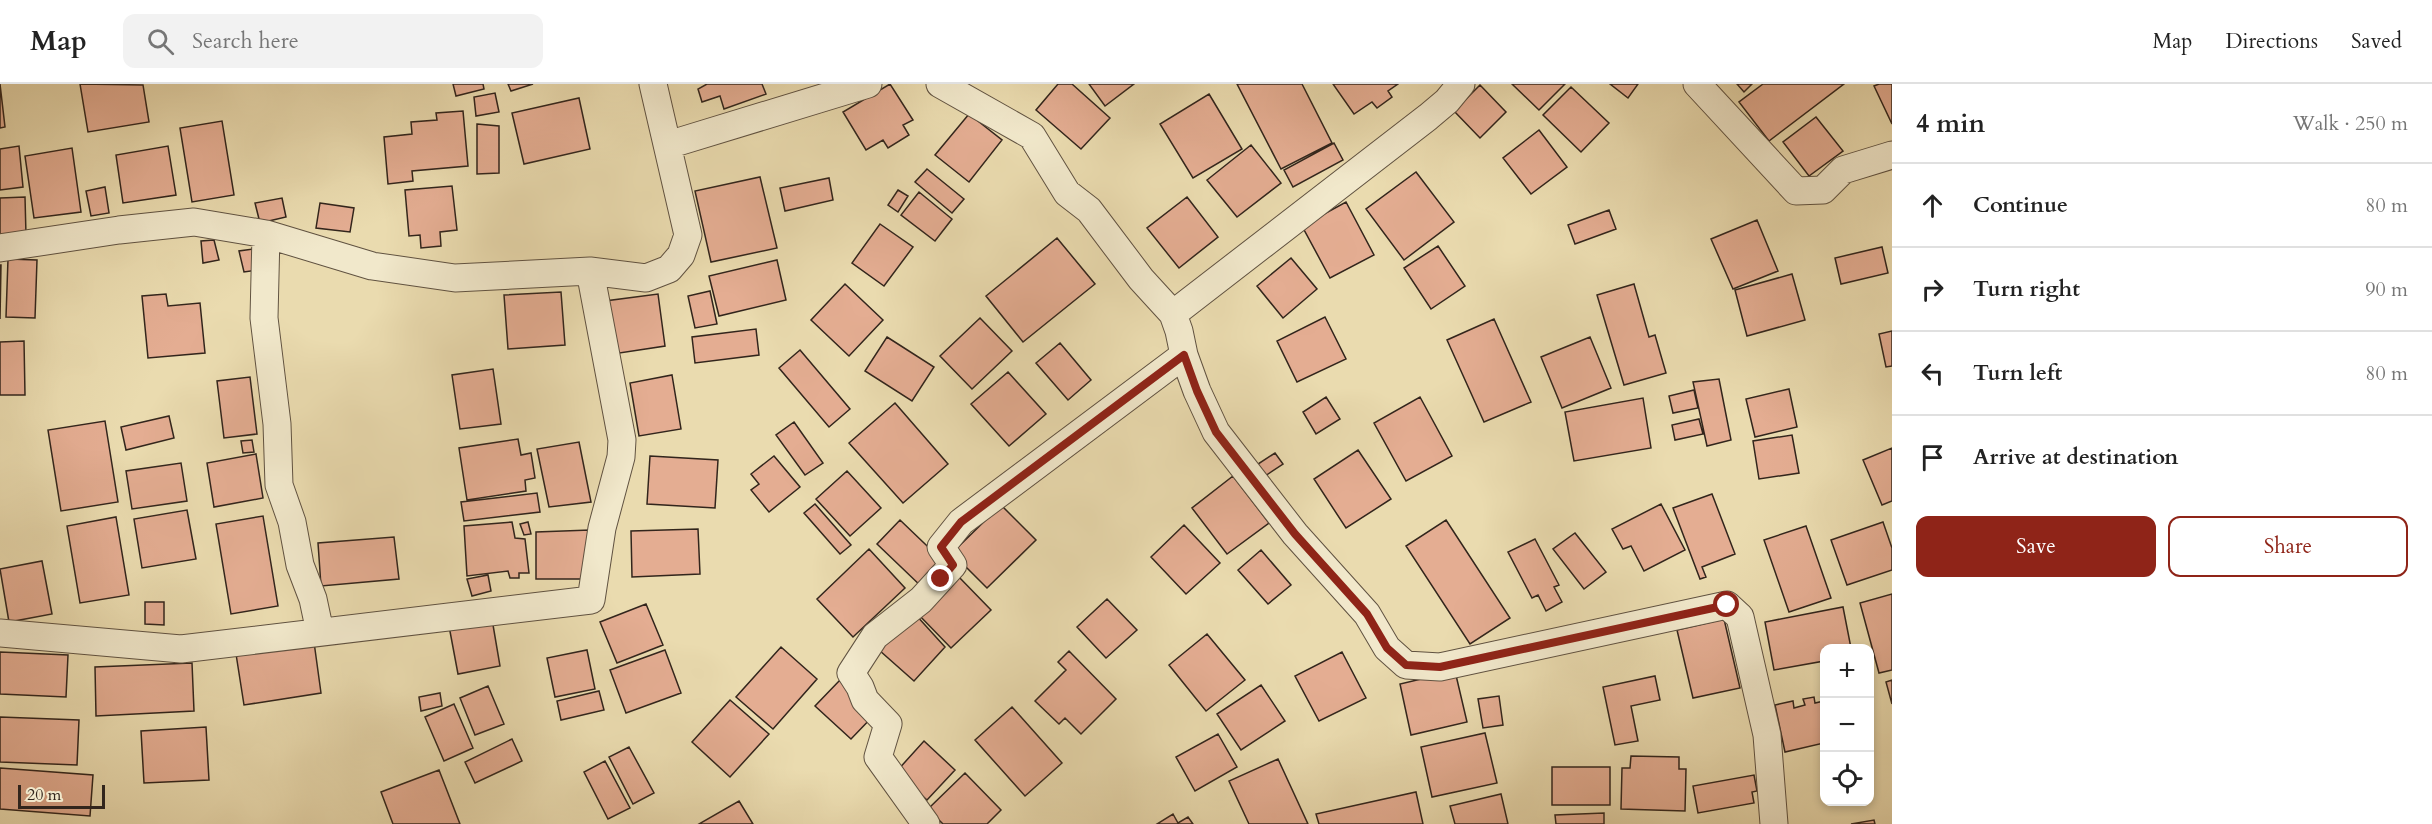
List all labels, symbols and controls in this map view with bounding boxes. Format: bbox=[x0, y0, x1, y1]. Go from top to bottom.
search box bbox=[123, 14, 543, 68]
text: Map bbox=[30, 22, 87, 60]
icon: search bbox=[144, 25, 177, 58]
text: Search here bbox=[192, 26, 299, 56]
text: Map bbox=[2152, 27, 2192, 56]
text: Directions bbox=[2225, 27, 2318, 56]
text: Saved bbox=[2351, 27, 2402, 56]
text: 4 min bbox=[1916, 106, 1985, 141]
text: Walk · 250 m bbox=[2293, 110, 2408, 137]
icon: ahead bbox=[1916, 189, 1949, 222]
text: Continue bbox=[1973, 190, 2068, 220]
text: 80 m bbox=[2365, 192, 2408, 219]
icon: right bbox=[1916, 273, 1949, 306]
text: Turn right bbox=[1973, 274, 2080, 304]
text: 90 m bbox=[2365, 276, 2408, 303]
icon: left bbox=[1916, 357, 1949, 390]
text: Turn left bbox=[1973, 358, 2062, 388]
text: 80 m bbox=[2365, 360, 2408, 387]
icon: arrive bbox=[1916, 441, 1949, 474]
text: Arrive at destination bbox=[1973, 442, 2178, 472]
button: Save bbox=[1916, 516, 2156, 577]
button: Share bbox=[2168, 516, 2408, 577]
route end bbox=[927, 565, 953, 591]
route start bbox=[1713, 591, 1739, 617]
map controls bbox=[1820, 644, 1874, 806]
button: + bbox=[1820, 644, 1874, 698]
button: − bbox=[1820, 698, 1874, 752]
button: locate bbox=[1820, 752, 1874, 806]
scale bar bbox=[18, 782, 105, 810]
text: 20 m bbox=[27, 784, 61, 806]

